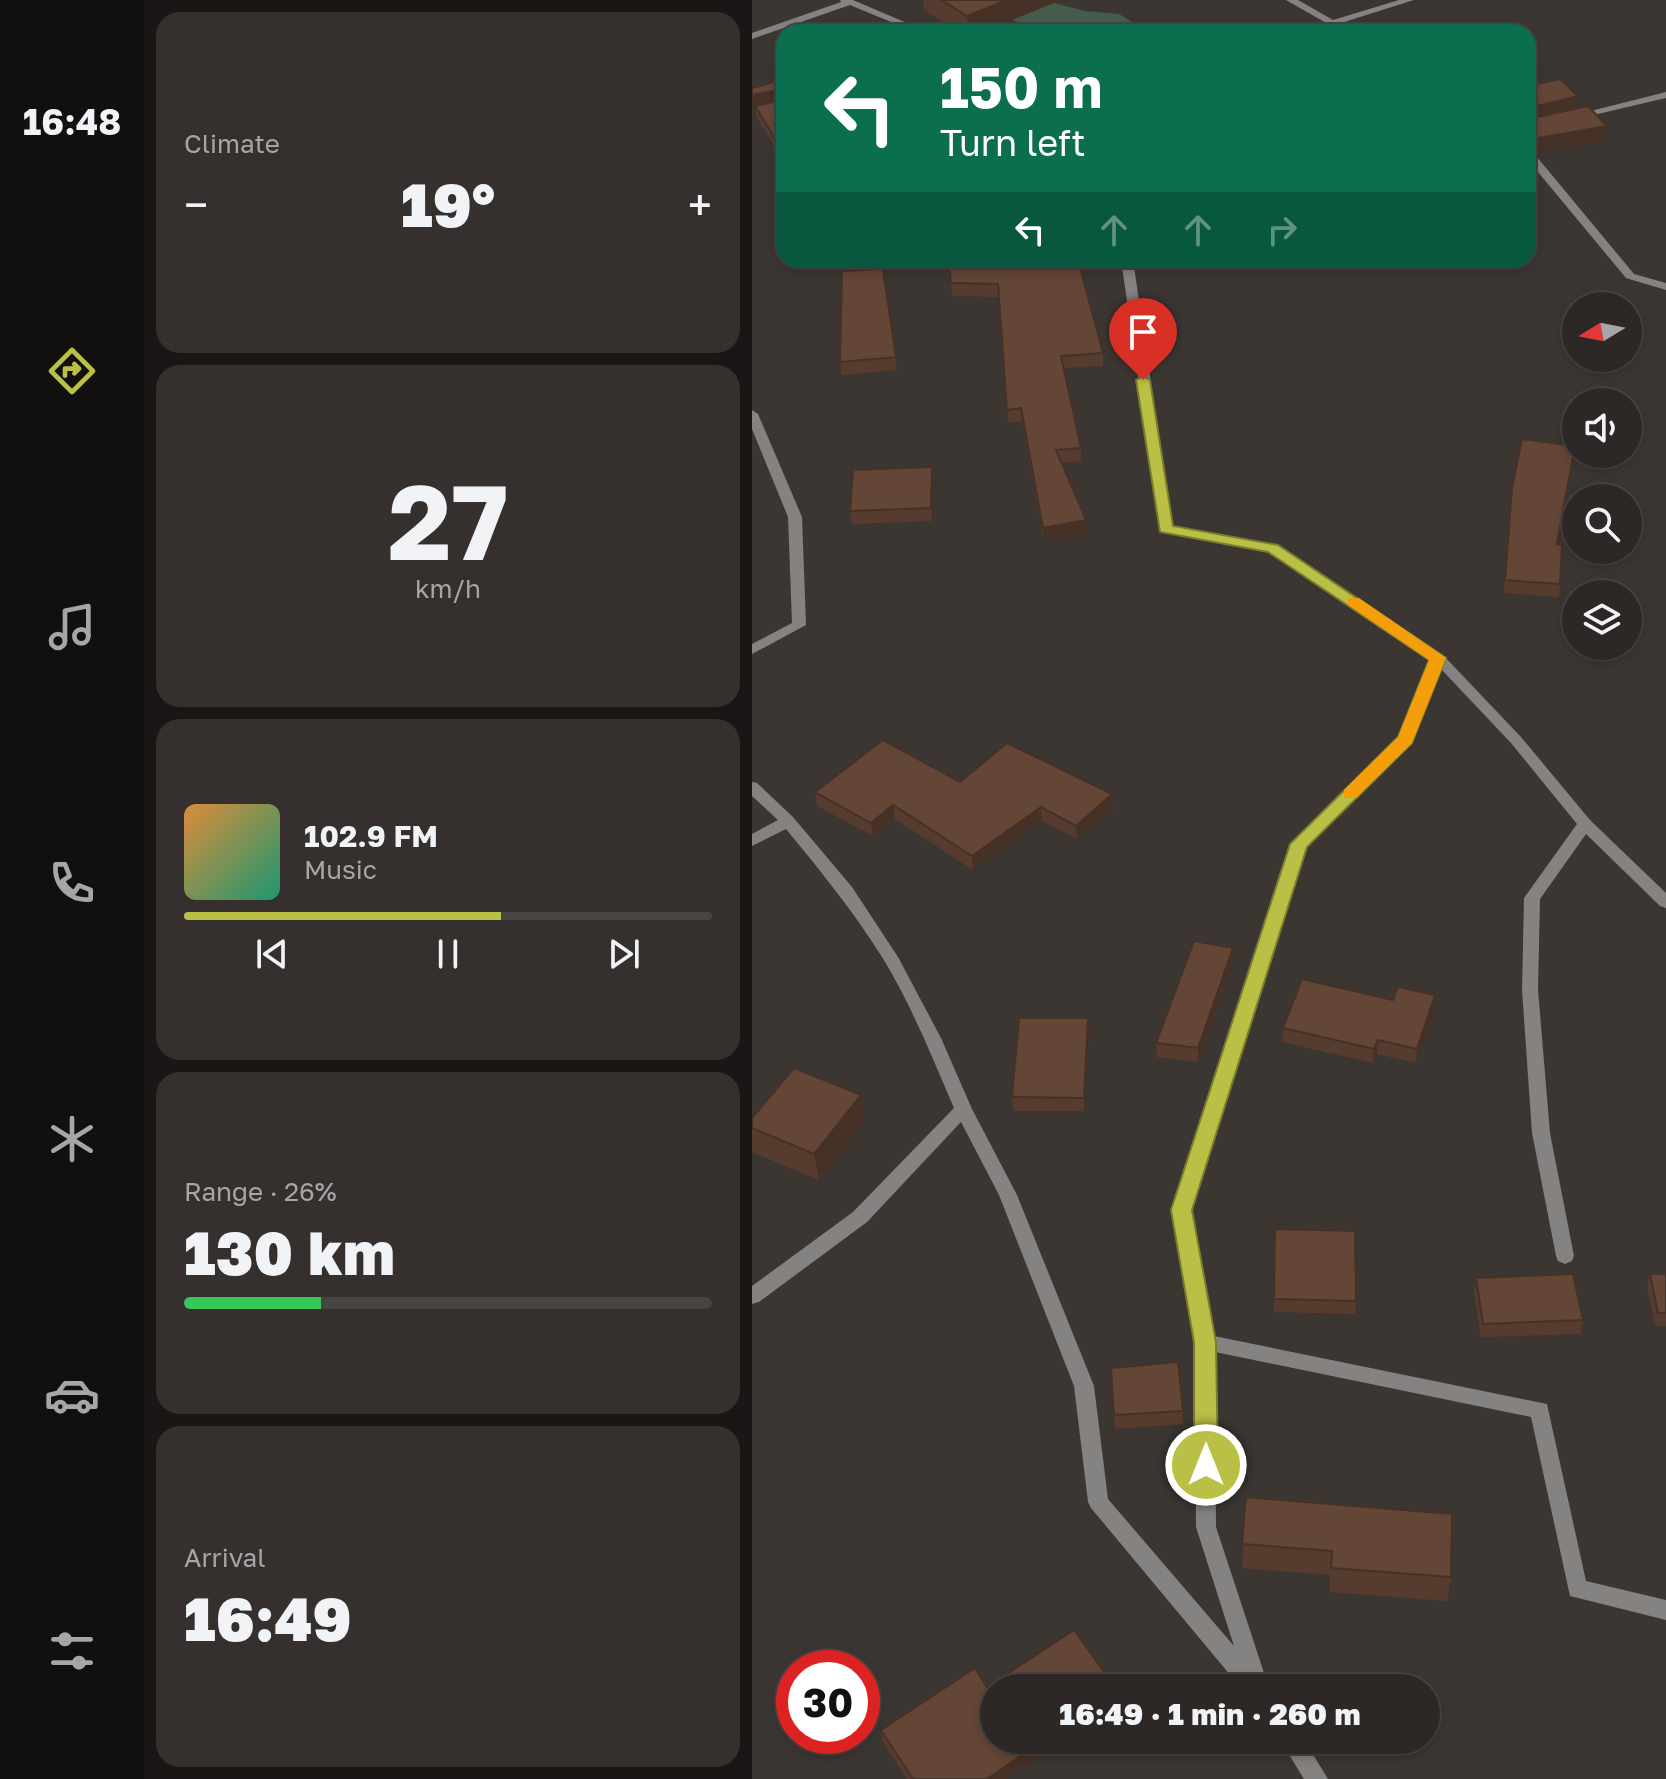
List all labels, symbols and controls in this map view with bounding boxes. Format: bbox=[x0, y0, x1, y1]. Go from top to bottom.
text: 150 m bbox=[940, 53, 1102, 120]
icon: left bbox=[808, 56, 912, 160]
text: 16:48 bbox=[23, 100, 121, 143]
text: Turn left bbox=[940, 121, 1086, 164]
text: Climate bbox=[184, 128, 280, 159]
text: 19° bbox=[401, 168, 495, 240]
text: − bbox=[184, 178, 208, 231]
text: + bbox=[688, 178, 712, 231]
icon: left bbox=[1008, 208, 1052, 252]
icon: ahead bbox=[1092, 208, 1136, 252]
icon: ahead bbox=[1176, 208, 1220, 252]
icon: right bbox=[1260, 208, 1304, 252]
north arrow bbox=[1562, 292, 1642, 372]
map controls bbox=[1562, 292, 1642, 660]
pin bbox=[1109, 298, 1177, 380]
icon: arrive bbox=[1121, 310, 1165, 354]
icon: directions bbox=[44, 343, 100, 399]
button: sound bbox=[1562, 388, 1642, 468]
text: 27 bbox=[388, 458, 508, 583]
button: search bbox=[1562, 484, 1642, 564]
text: km/h bbox=[415, 573, 481, 604]
button: layers bbox=[1562, 580, 1642, 660]
icon: music bbox=[44, 599, 100, 655]
text: 102.9 FM bbox=[304, 818, 438, 854]
text: Music bbox=[304, 854, 377, 885]
icon: phone bbox=[44, 855, 100, 911]
icon: previous bbox=[250, 932, 294, 976]
icon: pause bbox=[426, 932, 470, 976]
icon: next bbox=[602, 932, 646, 976]
icon: climate bbox=[44, 1111, 100, 1167]
text: Range · 26% bbox=[184, 1176, 337, 1207]
text: 130 km bbox=[184, 1216, 395, 1288]
icon: car bbox=[44, 1367, 100, 1423]
position arrow bbox=[1164, 1423, 1248, 1507]
text: Arrival bbox=[184, 1542, 265, 1573]
text: 16:49 bbox=[184, 1582, 352, 1654]
icon: filters bbox=[44, 1623, 100, 1679]
speed limit sign: 30 bbox=[776, 1650, 880, 1754]
text: 16:49 · 1 min · 260 m bbox=[1059, 1696, 1361, 1732]

